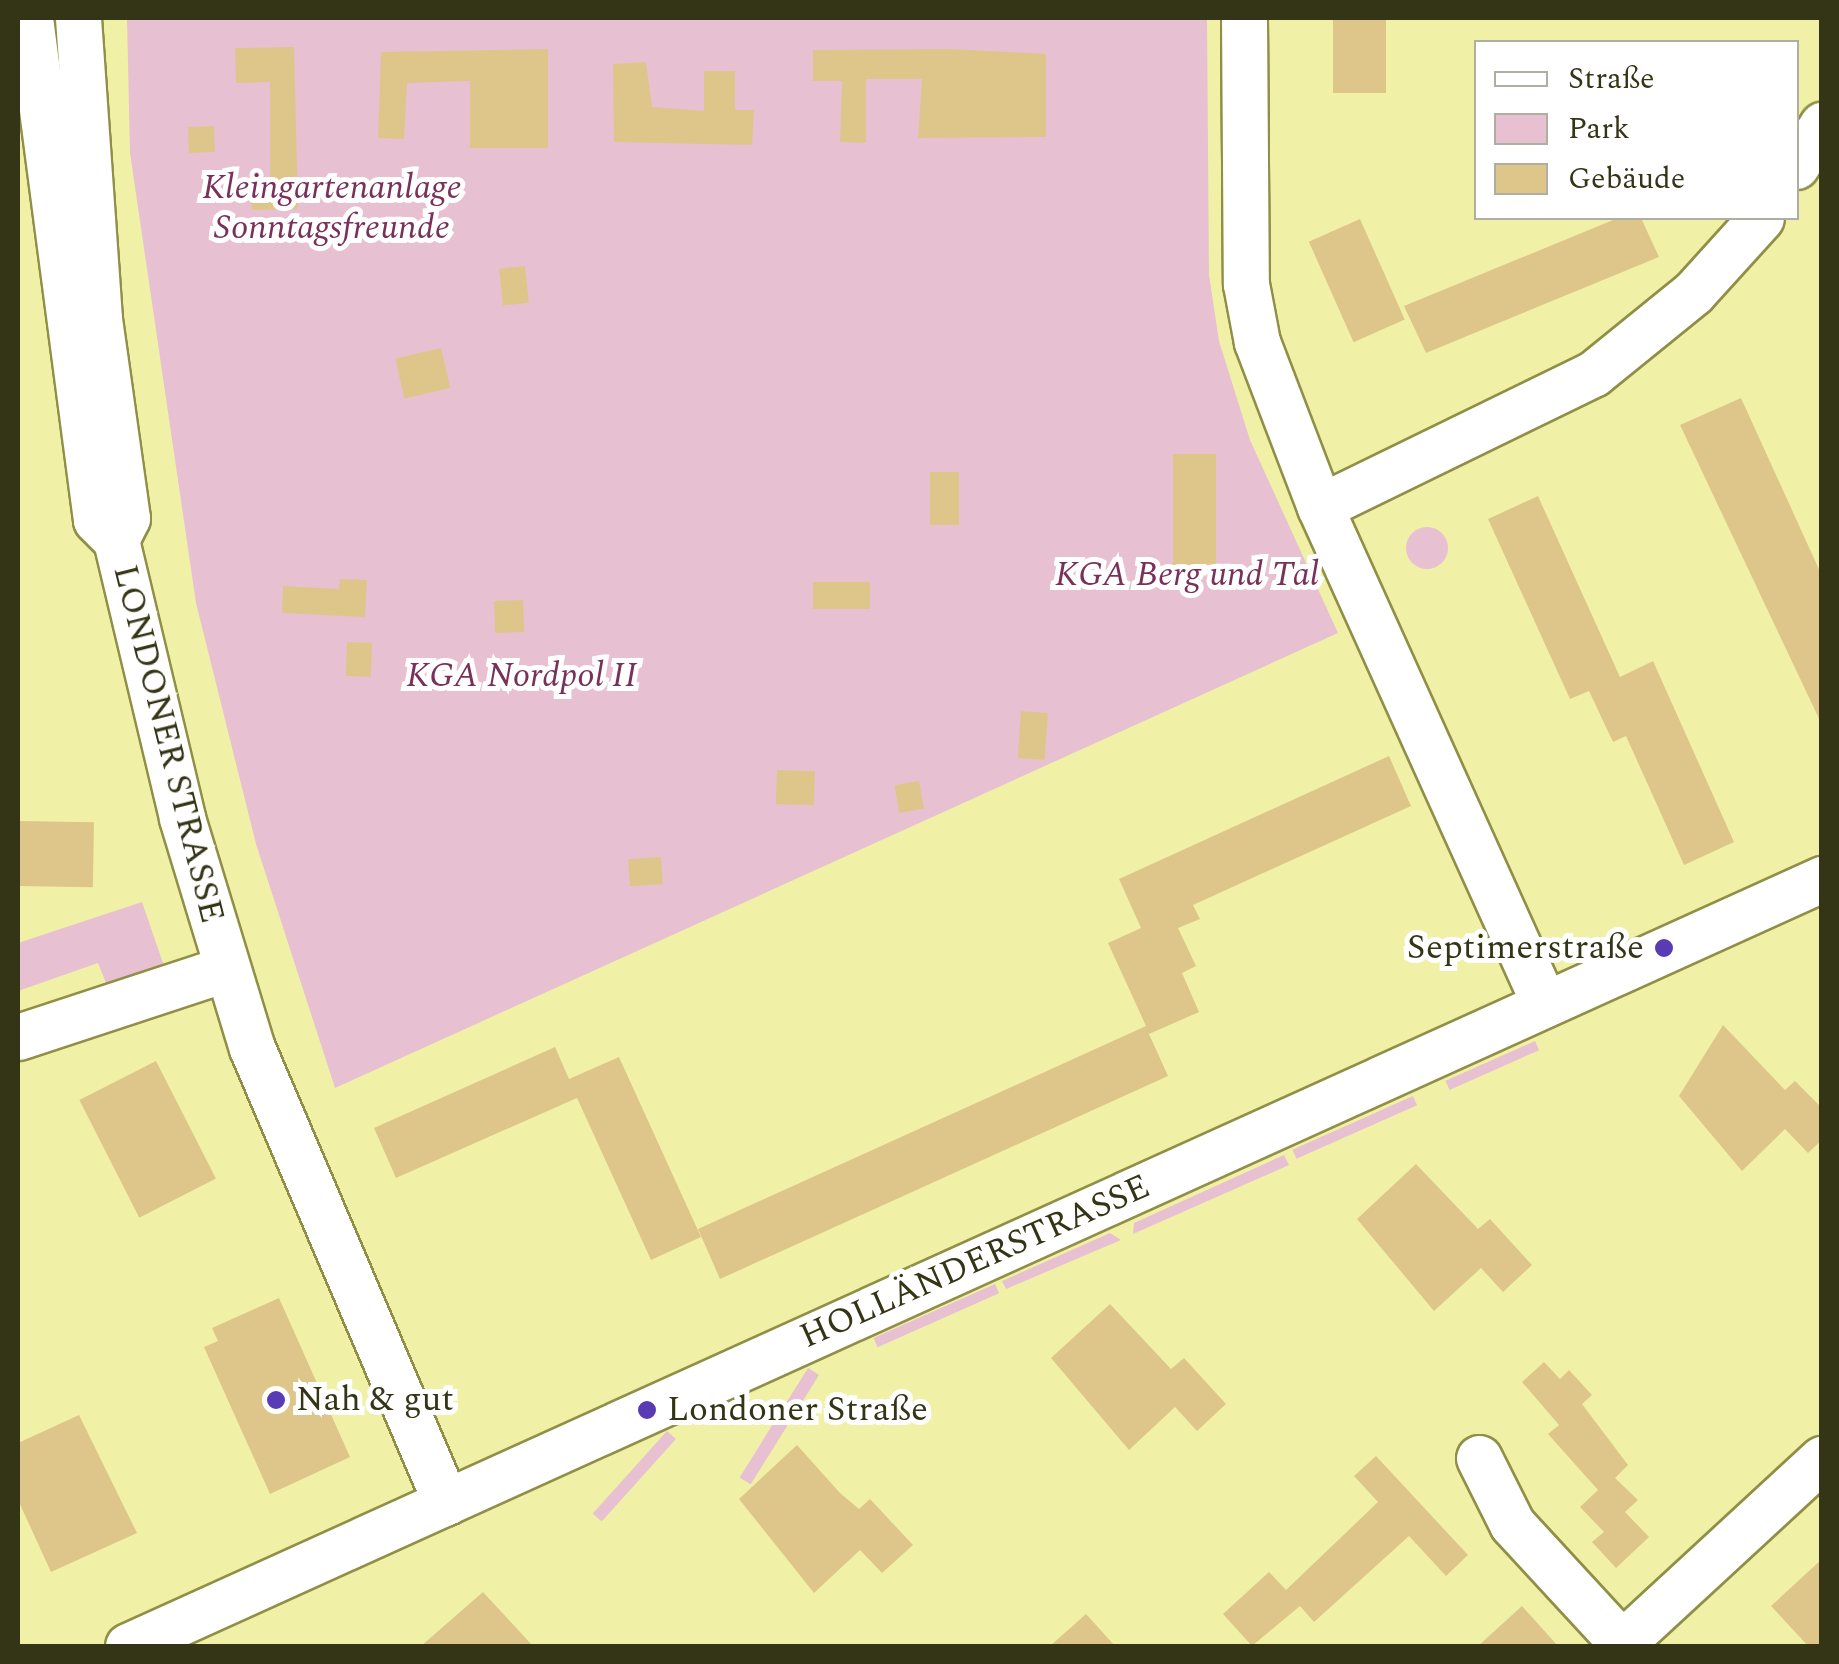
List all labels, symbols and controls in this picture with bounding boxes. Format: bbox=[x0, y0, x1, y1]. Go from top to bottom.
legend bbox=[1474, 40, 1799, 220]
text: Straße bbox=[1568, 56, 1655, 102]
text: Park bbox=[1568, 106, 1630, 152]
text: Gebäude bbox=[1568, 156, 1685, 202]
park label: Kleingartenanlage Sonntagsfreunde bbox=[202, 167, 462, 249]
park label: KGA Berg und Tal bbox=[1055, 554, 1319, 596]
street label: LONDONER STRASSE bbox=[103, 561, 233, 927]
park label: KGA Nordpol II bbox=[406, 655, 638, 697]
place label: Septimerstraße bbox=[1407, 927, 1644, 969]
marker: Septimerstraße bbox=[1653, 937, 1675, 959]
street label: HOLLÄNDERSTRASSE bbox=[794, 1166, 1156, 1358]
place label: Nah & gut bbox=[296, 1379, 454, 1421]
marker: Nah & gut bbox=[265, 1389, 287, 1411]
place label: Londoner Straße bbox=[667, 1389, 928, 1431]
marker: Londoner Straße bbox=[636, 1399, 658, 1421]

